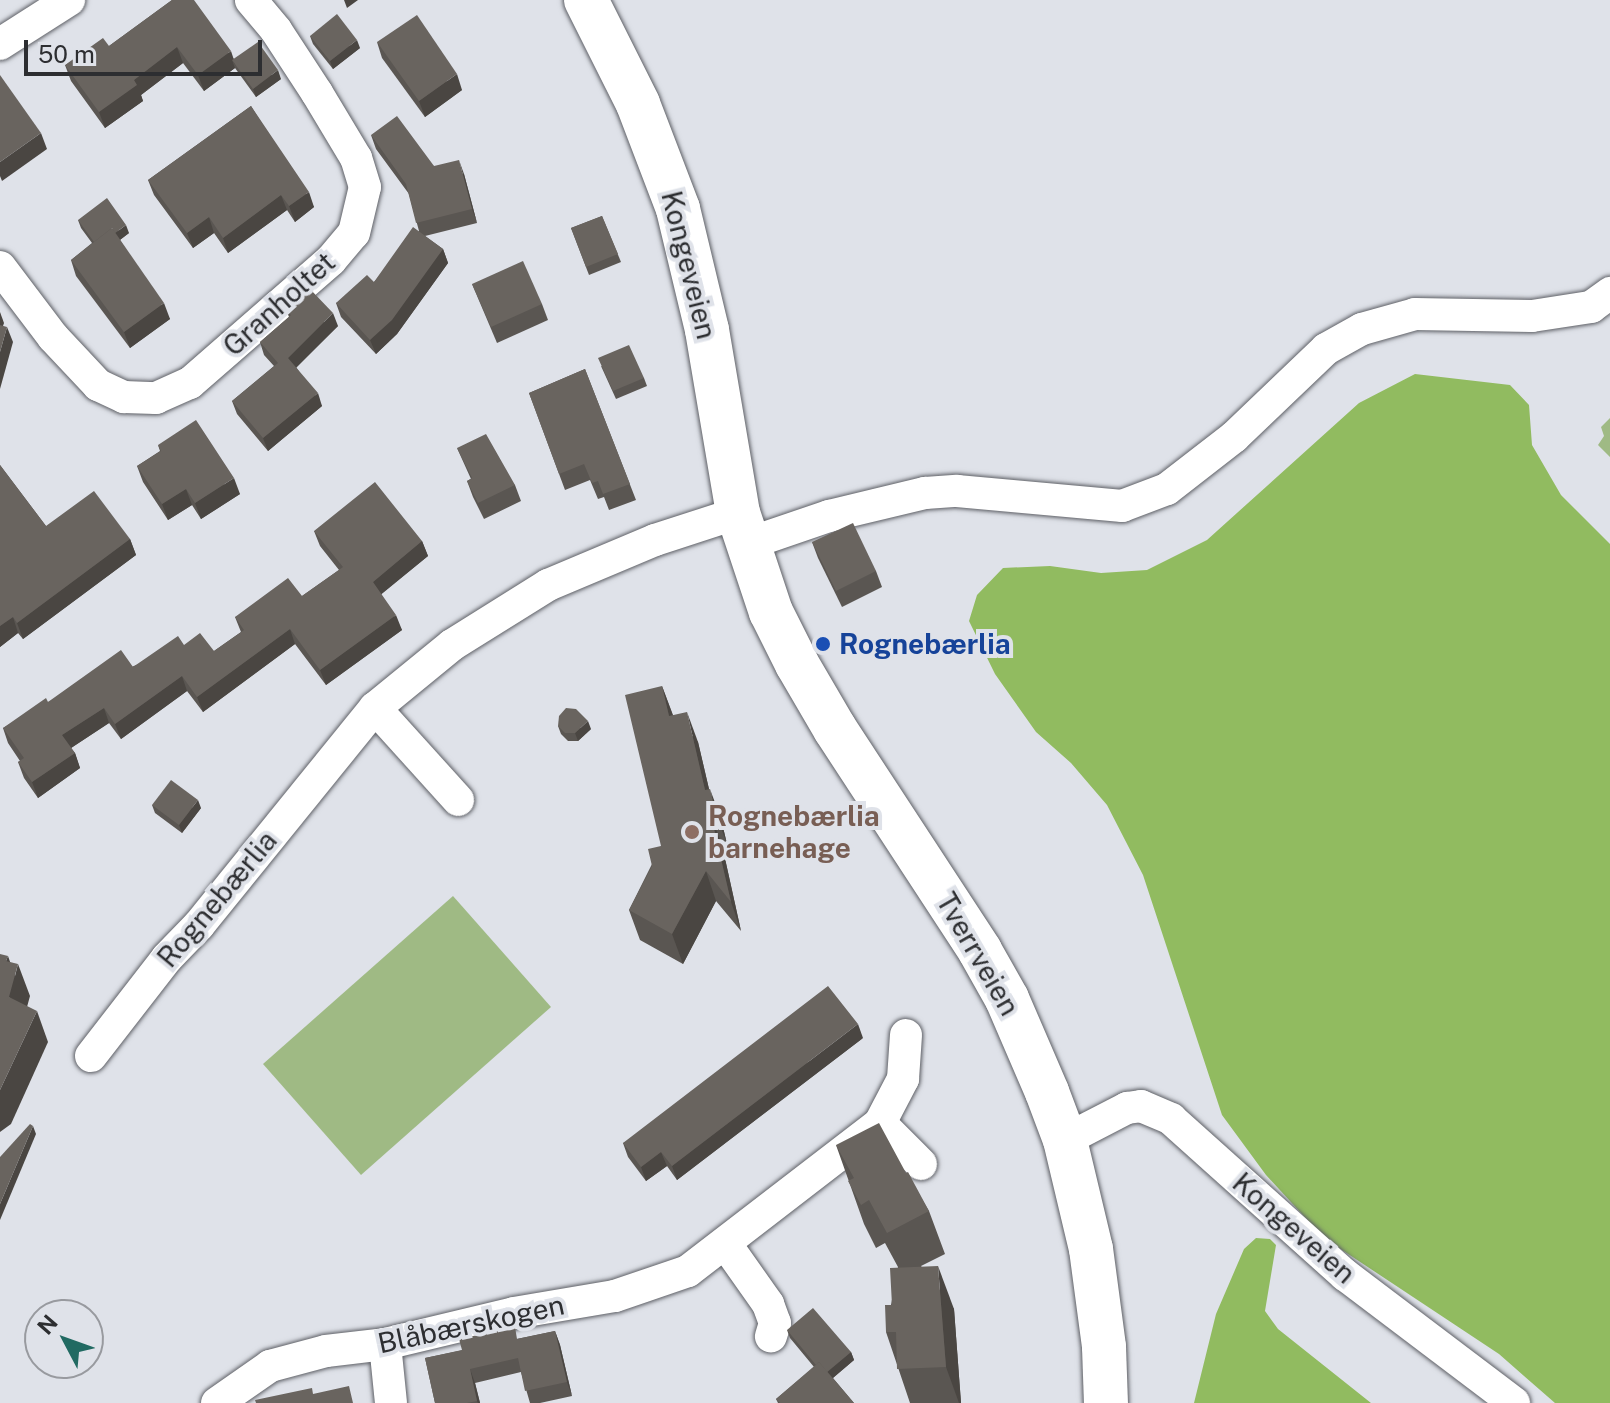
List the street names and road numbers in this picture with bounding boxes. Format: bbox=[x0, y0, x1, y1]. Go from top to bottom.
street label: Kongeveien bbox=[654, 187, 724, 343]
street label: Granholtet bbox=[216, 245, 342, 363]
street label: Rognebærlia bbox=[150, 824, 284, 974]
street label: Tverrveien bbox=[929, 887, 1027, 1021]
street label: Kongeveien bbox=[1226, 1166, 1362, 1290]
street label: Blåbærskogen bbox=[375, 1288, 567, 1360]

